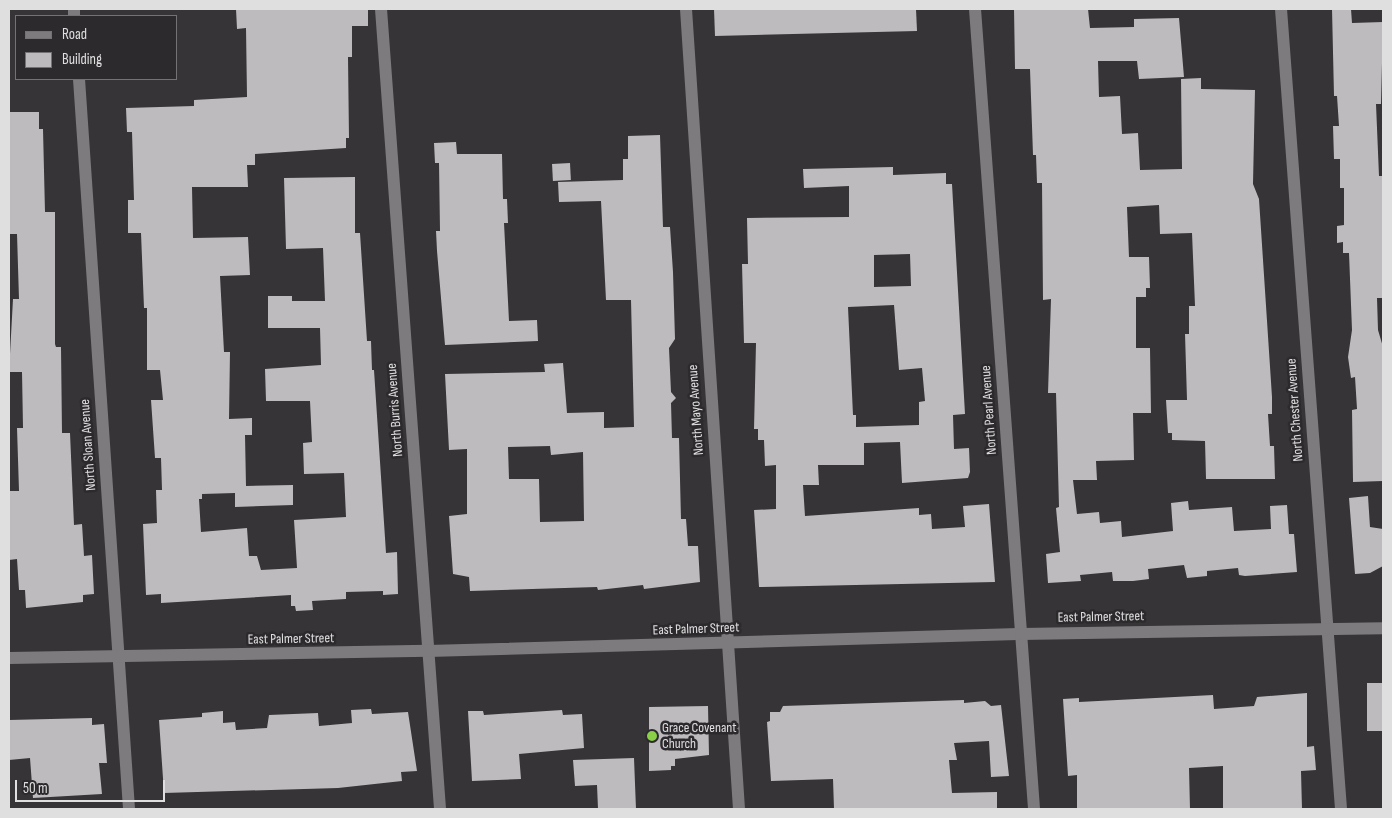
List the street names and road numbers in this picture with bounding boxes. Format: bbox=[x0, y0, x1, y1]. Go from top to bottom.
street label: North Chester Avenue bbox=[1283, 358, 1307, 462]
street label: North Burris Avenue bbox=[383, 363, 407, 457]
street label: North Mayo Avenue bbox=[684, 364, 708, 456]
street label: North Pearl Avenue bbox=[977, 365, 1001, 455]
street label: North Sloan Avenue bbox=[76, 399, 100, 491]
street label: East Palmer Street bbox=[1058, 608, 1144, 626]
street label: East Palmer Street bbox=[652, 619, 740, 639]
street label: East Palmer Street bbox=[248, 630, 334, 648]

